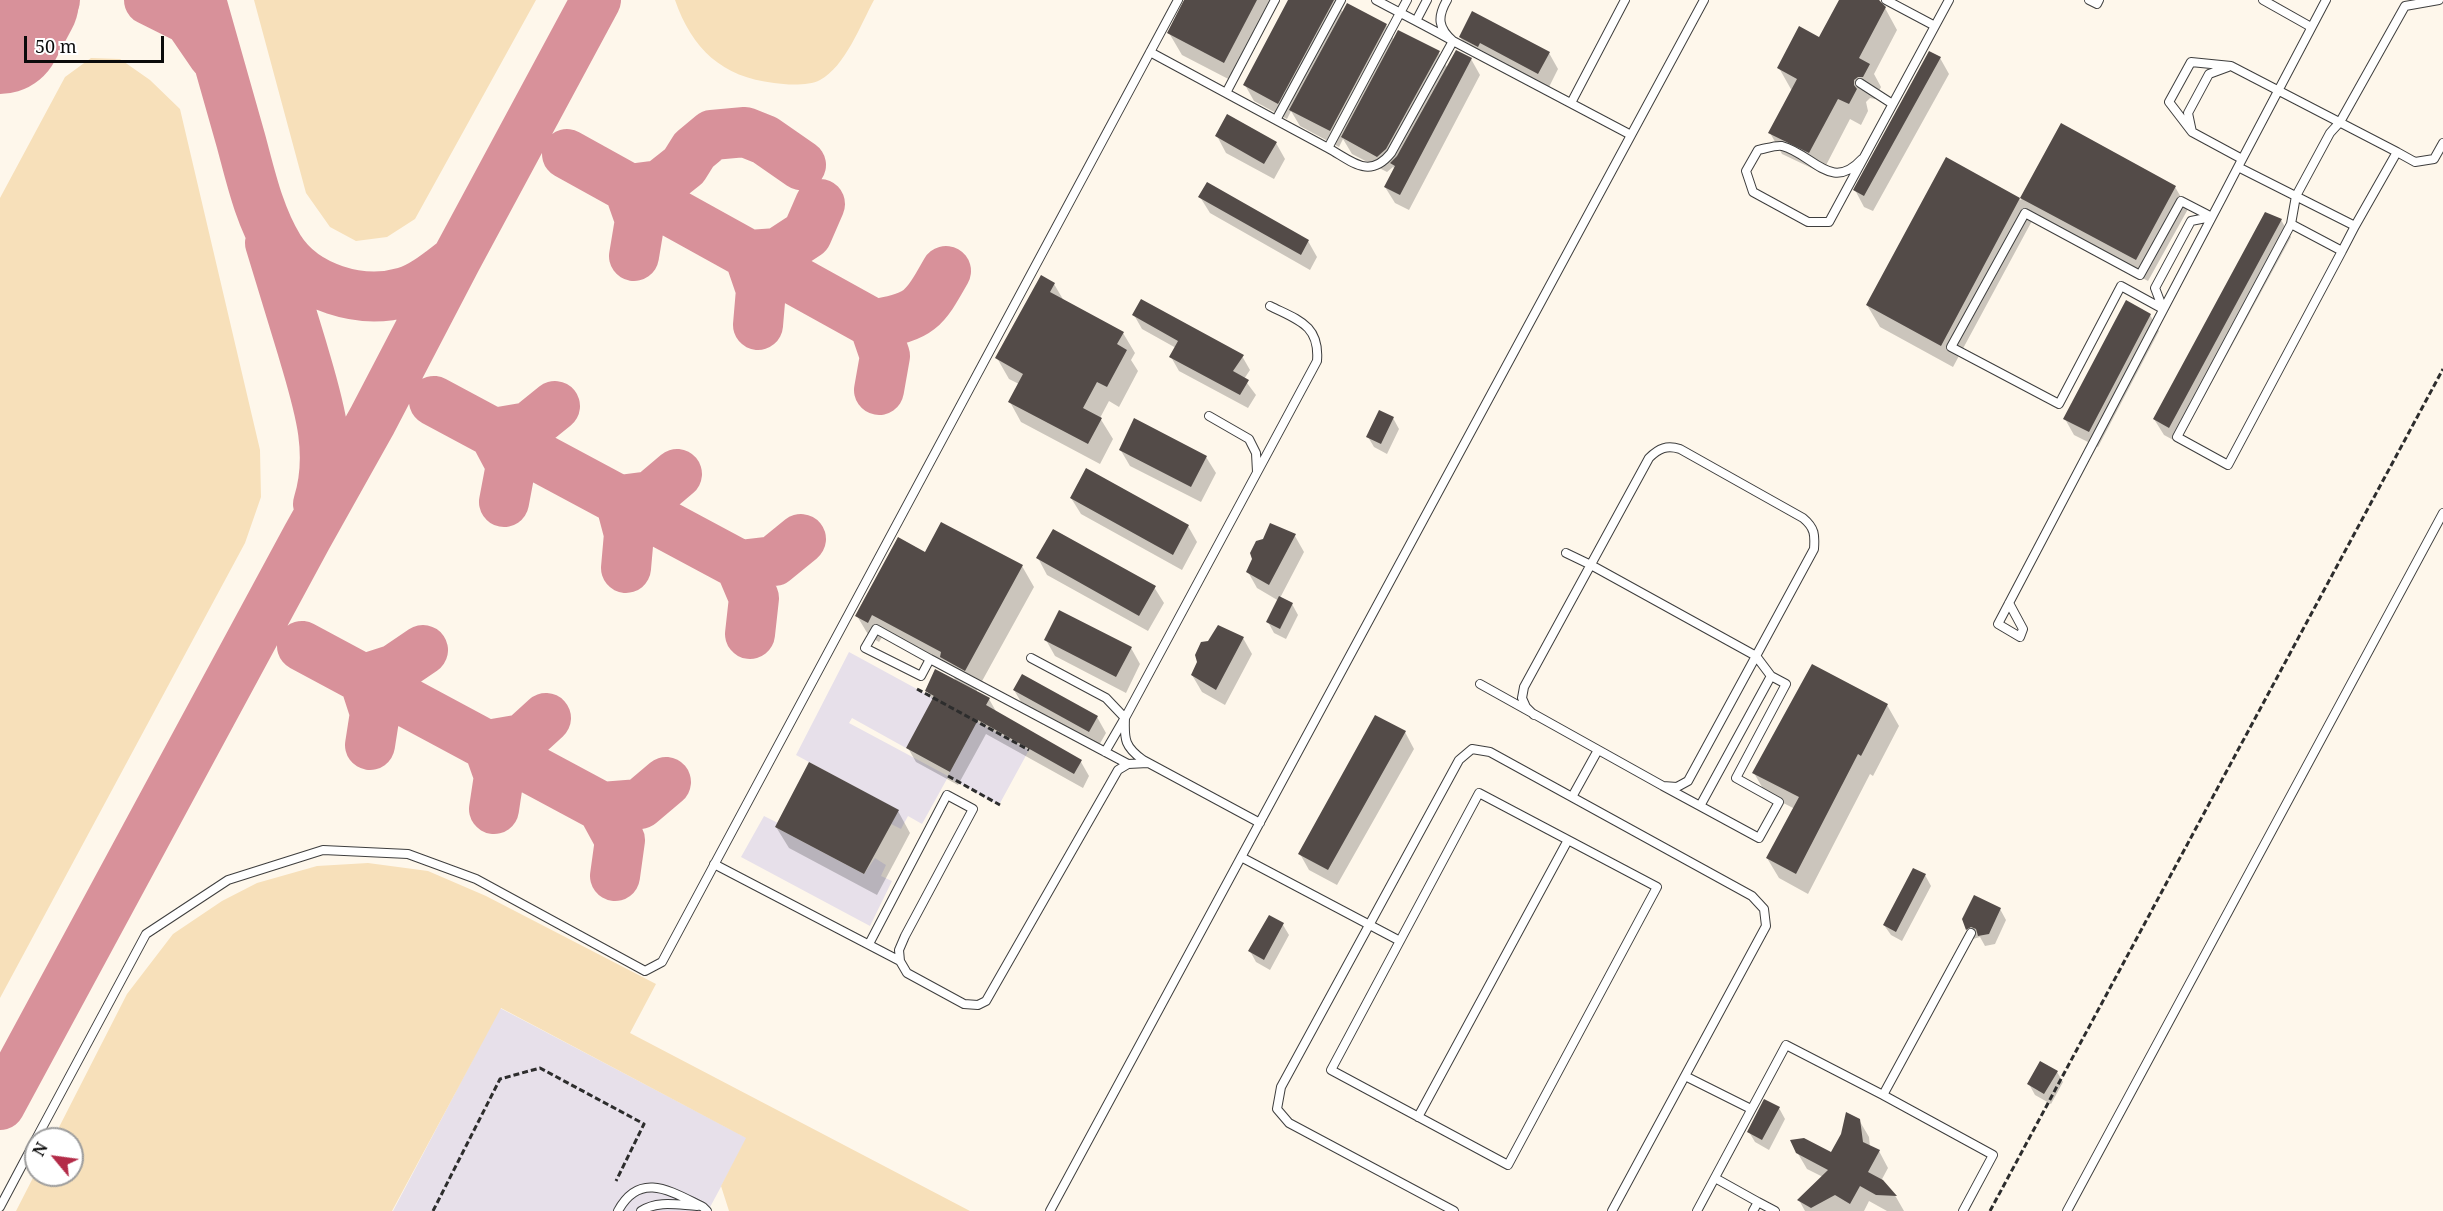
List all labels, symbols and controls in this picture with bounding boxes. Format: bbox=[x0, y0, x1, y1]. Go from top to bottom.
scale bar bbox=[27, 24, 166, 62]
text: 50 m bbox=[35, 34, 77, 58]
north arrow bbox=[24, 1127, 84, 1187]
text: N bbox=[27, 1138, 53, 1160]

